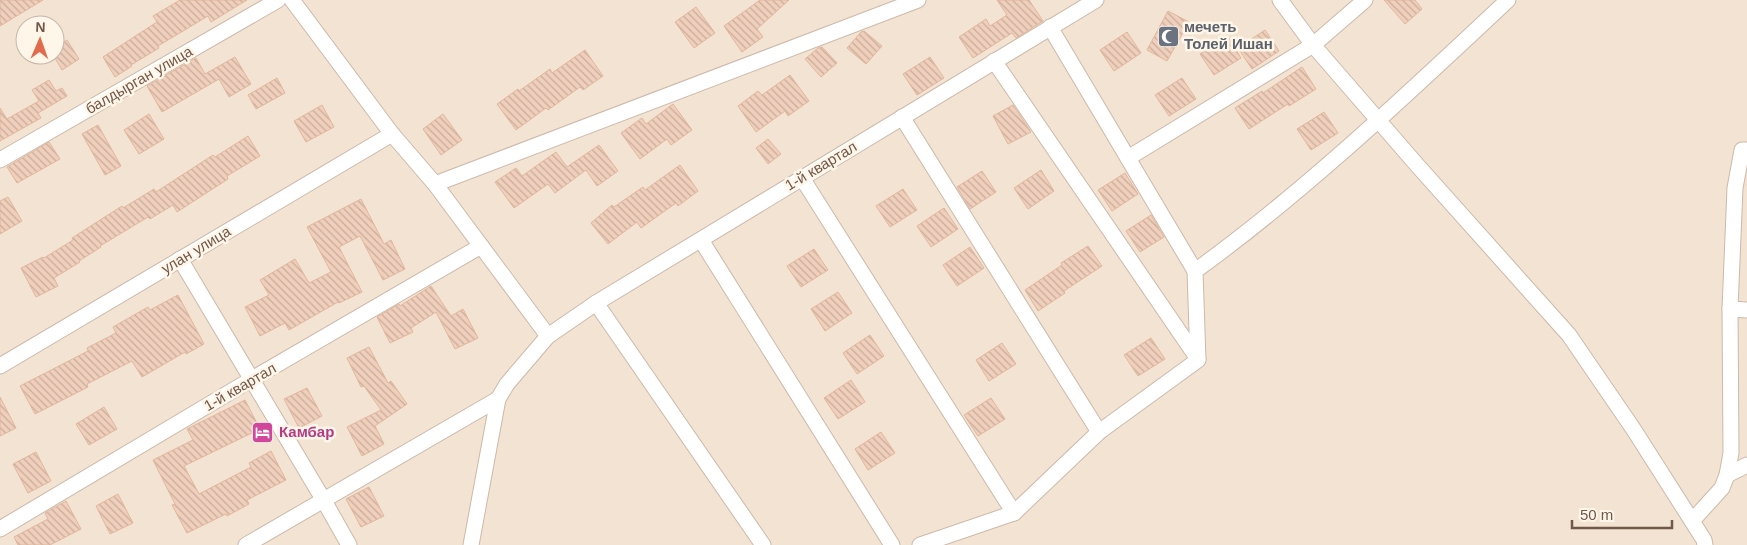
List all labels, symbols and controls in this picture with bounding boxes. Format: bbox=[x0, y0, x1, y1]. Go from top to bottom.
north arrow bbox=[15, 15, 65, 65]
place label: мечеть Толей Ишан bbox=[1184, 18, 1273, 52]
text: N bbox=[35, 19, 46, 35]
mosque icon: мечеть Толей Ишан bbox=[1156, 24, 1180, 48]
street label: балдырган улица bbox=[82, 42, 196, 117]
street label: 1-й квартал bbox=[782, 138, 860, 194]
street label: улан улица bbox=[158, 222, 234, 277]
street label: 1-й квартал bbox=[201, 359, 279, 414]
hotel icon: Камбар bbox=[251, 420, 275, 444]
place label: Камбар bbox=[279, 423, 334, 440]
scale bar bbox=[1572, 498, 1672, 530]
text: 50 m bbox=[1580, 506, 1613, 523]

